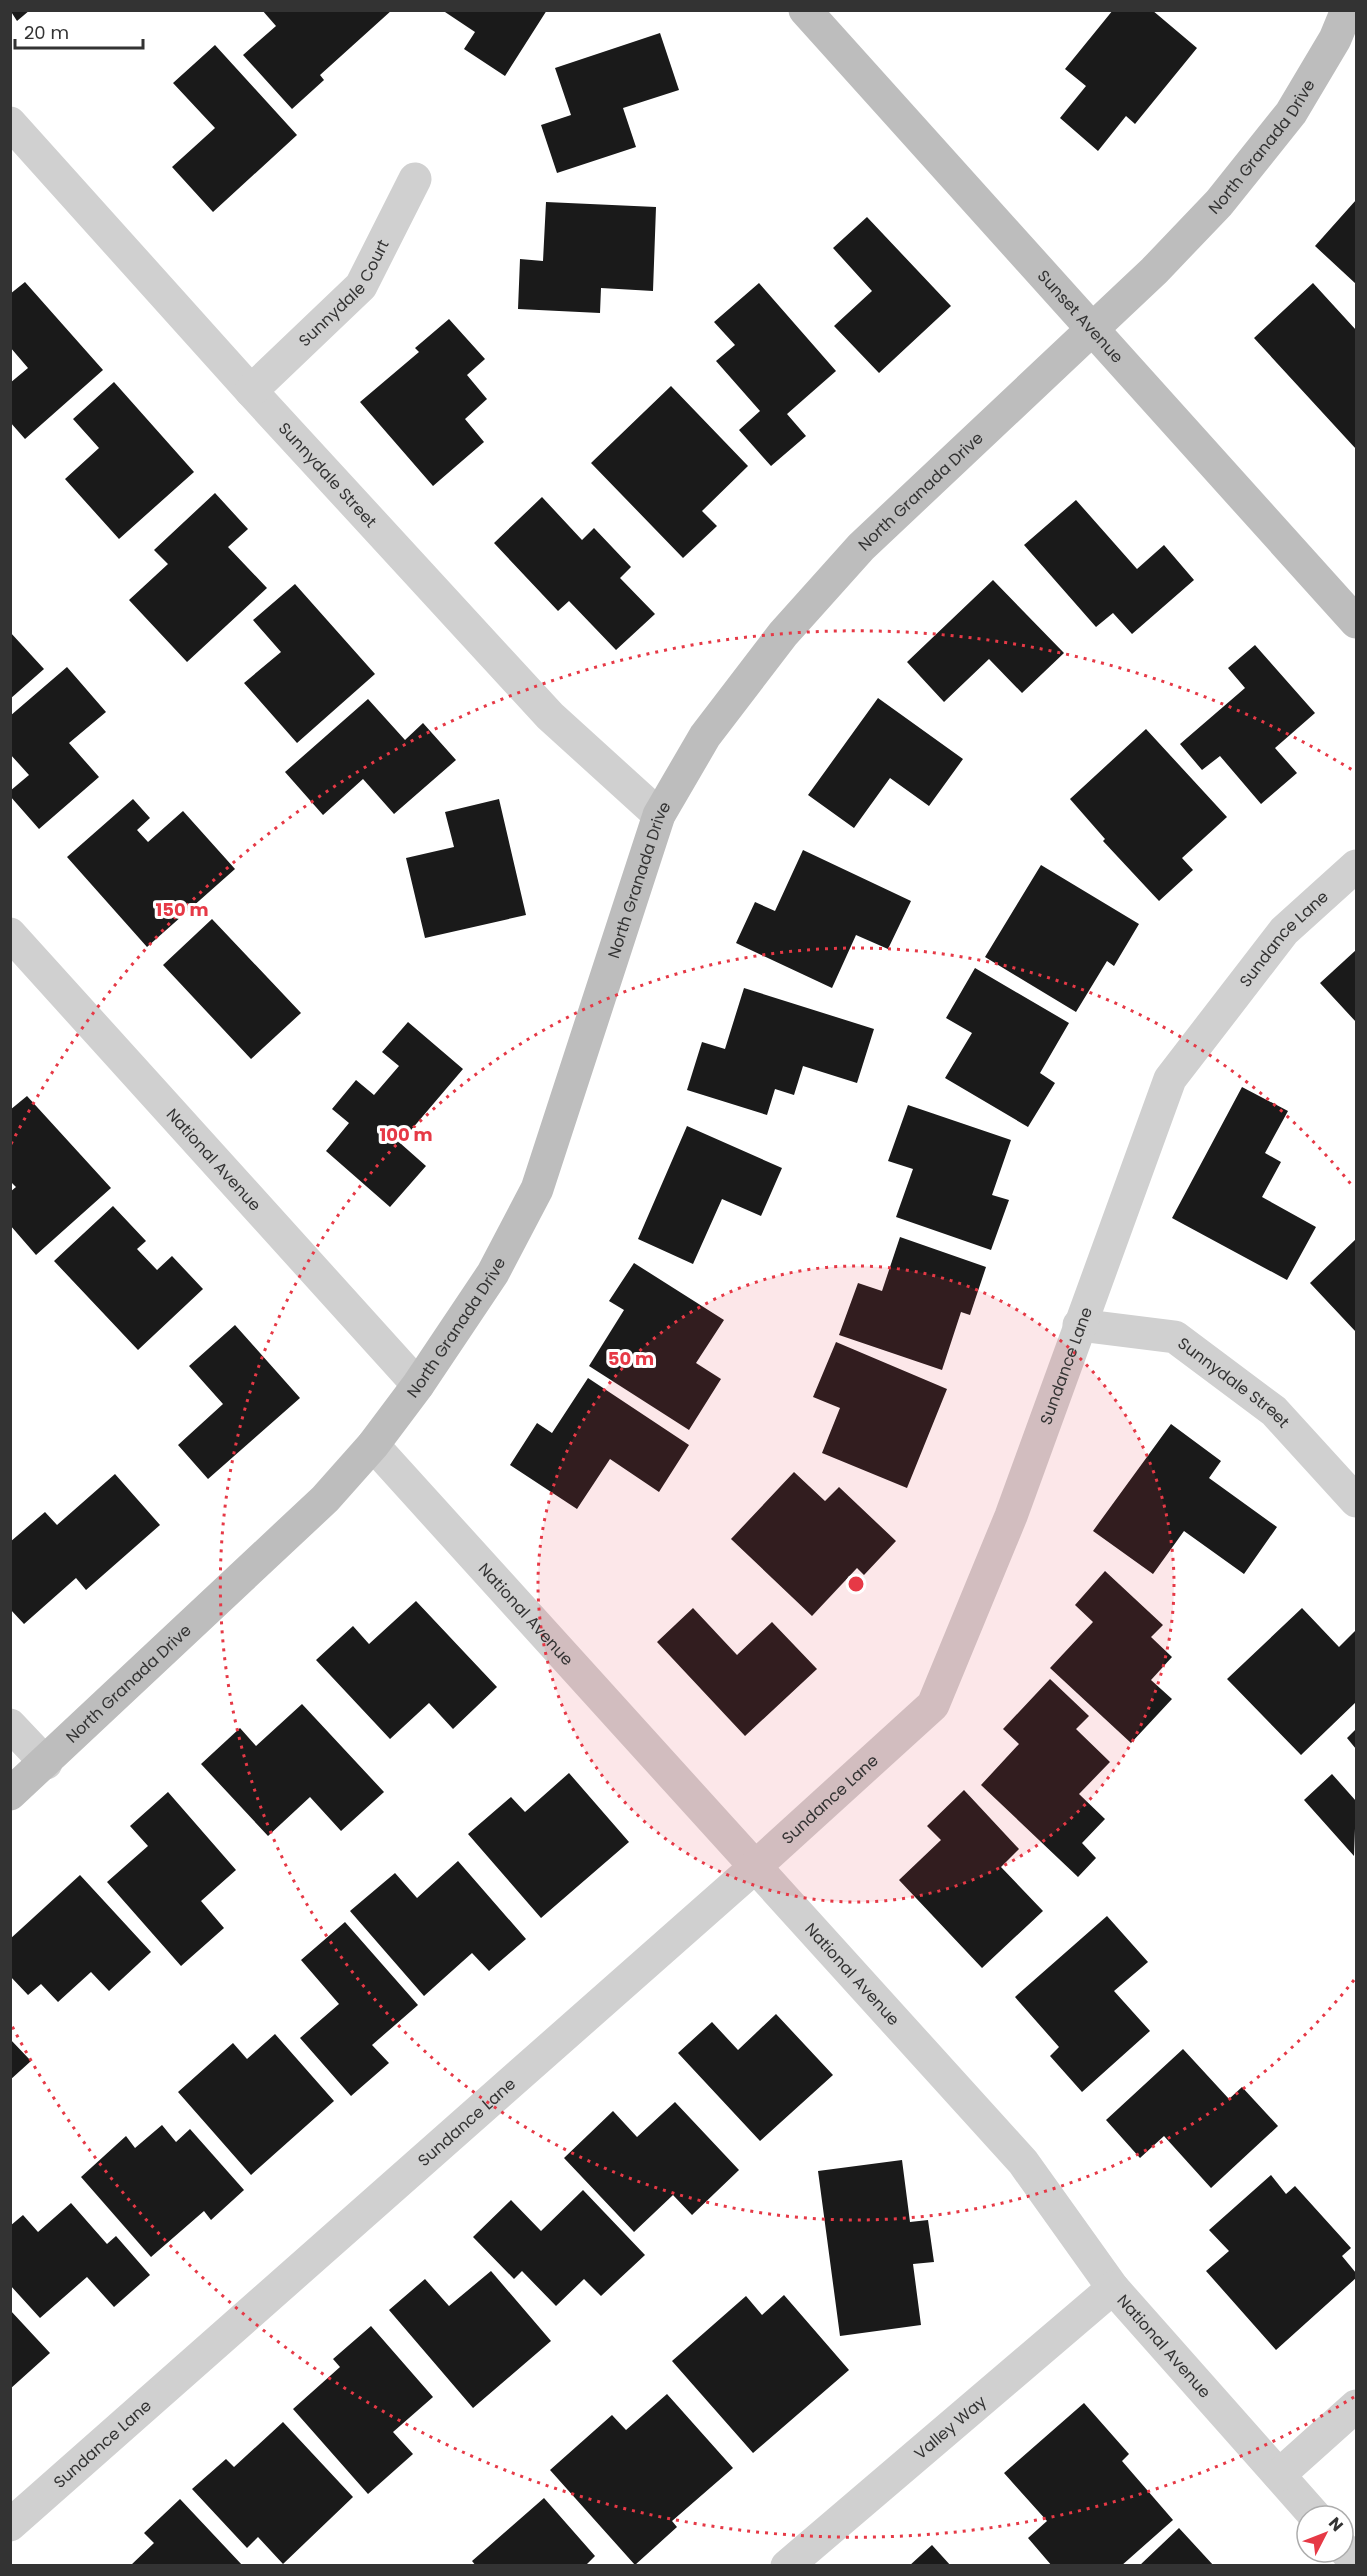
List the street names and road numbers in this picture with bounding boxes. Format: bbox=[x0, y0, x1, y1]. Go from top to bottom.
street label: North Granada Drive bbox=[1203, 75, 1320, 219]
street label: Sunnydale Court bbox=[293, 235, 394, 352]
street label: Sunset Avenue bbox=[1033, 264, 1129, 368]
street label: Sunnydale Street bbox=[273, 417, 382, 532]
street label: North Granada Drive bbox=[853, 426, 988, 556]
street label: North Granada Drive bbox=[602, 797, 676, 961]
street label: Sundance Lane bbox=[1234, 885, 1333, 992]
street label: National Avenue bbox=[161, 1103, 267, 1216]
street label: North Granada Drive bbox=[401, 1253, 511, 1402]
street label: Sundance Lane bbox=[1034, 1304, 1098, 1428]
street label: Sunnydale Street bbox=[1173, 1332, 1295, 1433]
street label: National Avenue bbox=[473, 1557, 579, 1670]
street label: North Granada Drive bbox=[60, 1619, 196, 1748]
street label: Sundance Lane bbox=[776, 1749, 883, 1849]
street label: National Avenue bbox=[800, 1918, 905, 2030]
street label: Sundance Lane bbox=[412, 2072, 520, 2171]
street label: National Avenue bbox=[1112, 2289, 1217, 2403]
street label: Valley Way bbox=[909, 2390, 991, 2465]
street label: Sundance Lane bbox=[48, 2394, 156, 2493]

